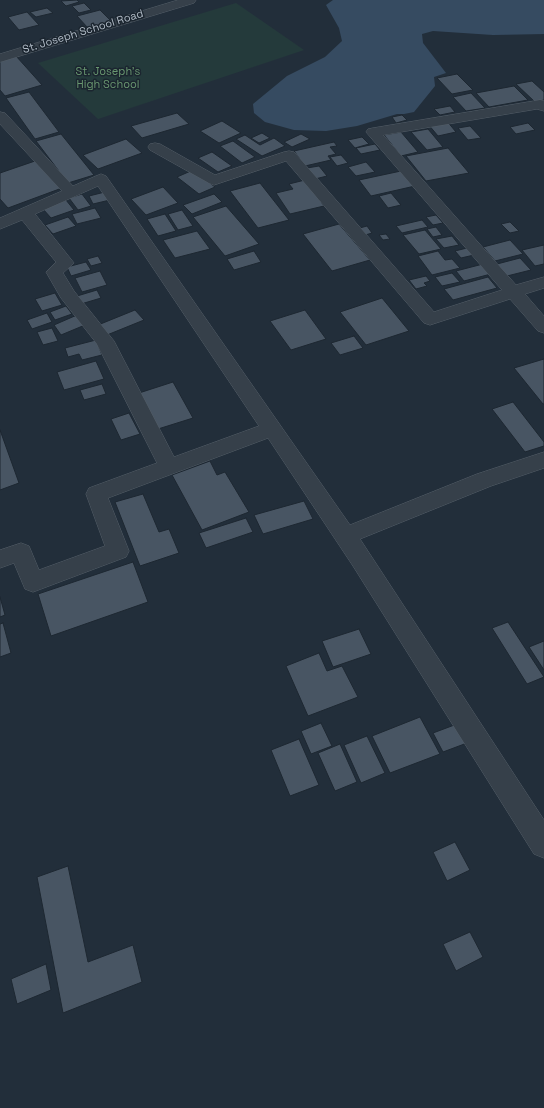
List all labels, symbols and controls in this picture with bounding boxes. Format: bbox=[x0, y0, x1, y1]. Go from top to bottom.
street label: St. Joseph School Road bbox=[21, 7, 145, 57]
park label: St. Joseph's High School bbox=[76, 65, 140, 91]

